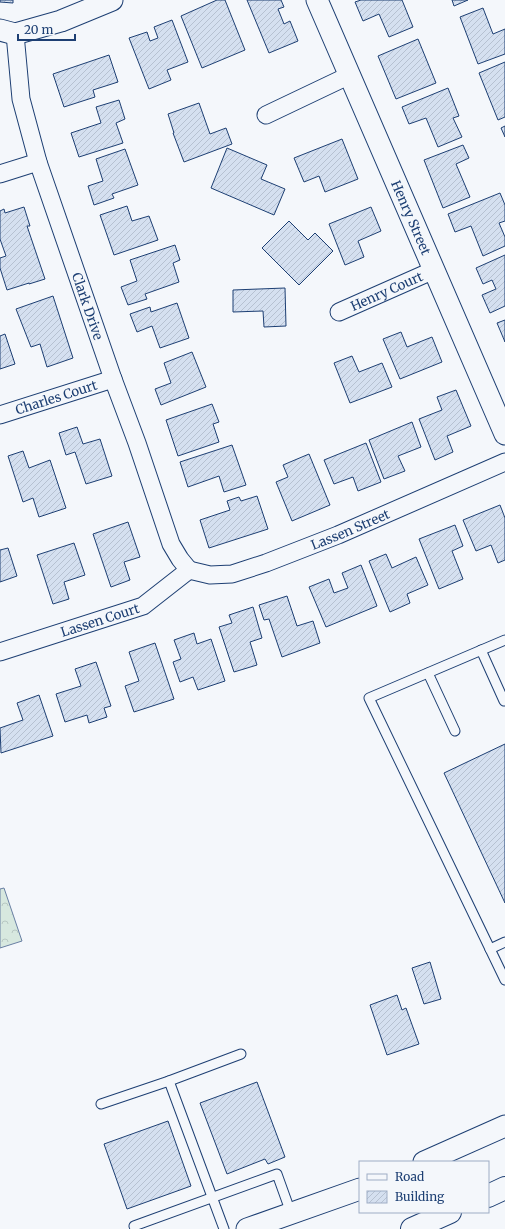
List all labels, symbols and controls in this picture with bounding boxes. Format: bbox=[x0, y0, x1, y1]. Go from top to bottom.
scale bar bbox=[18, 16, 75, 42]
text: 20 m bbox=[24, 22, 53, 37]
street label: Henry Street bbox=[387, 178, 434, 258]
street label: Henry Court bbox=[348, 268, 426, 315]
street label: Clark Drive bbox=[68, 270, 107, 342]
street label: Charles Court bbox=[13, 377, 99, 419]
street label: Lassen Street bbox=[308, 505, 392, 554]
street label: Lassen Court bbox=[59, 600, 142, 641]
legend bbox=[359, 1161, 489, 1213]
text: Road bbox=[395, 1169, 424, 1184]
text: Building bbox=[395, 1189, 445, 1204]

